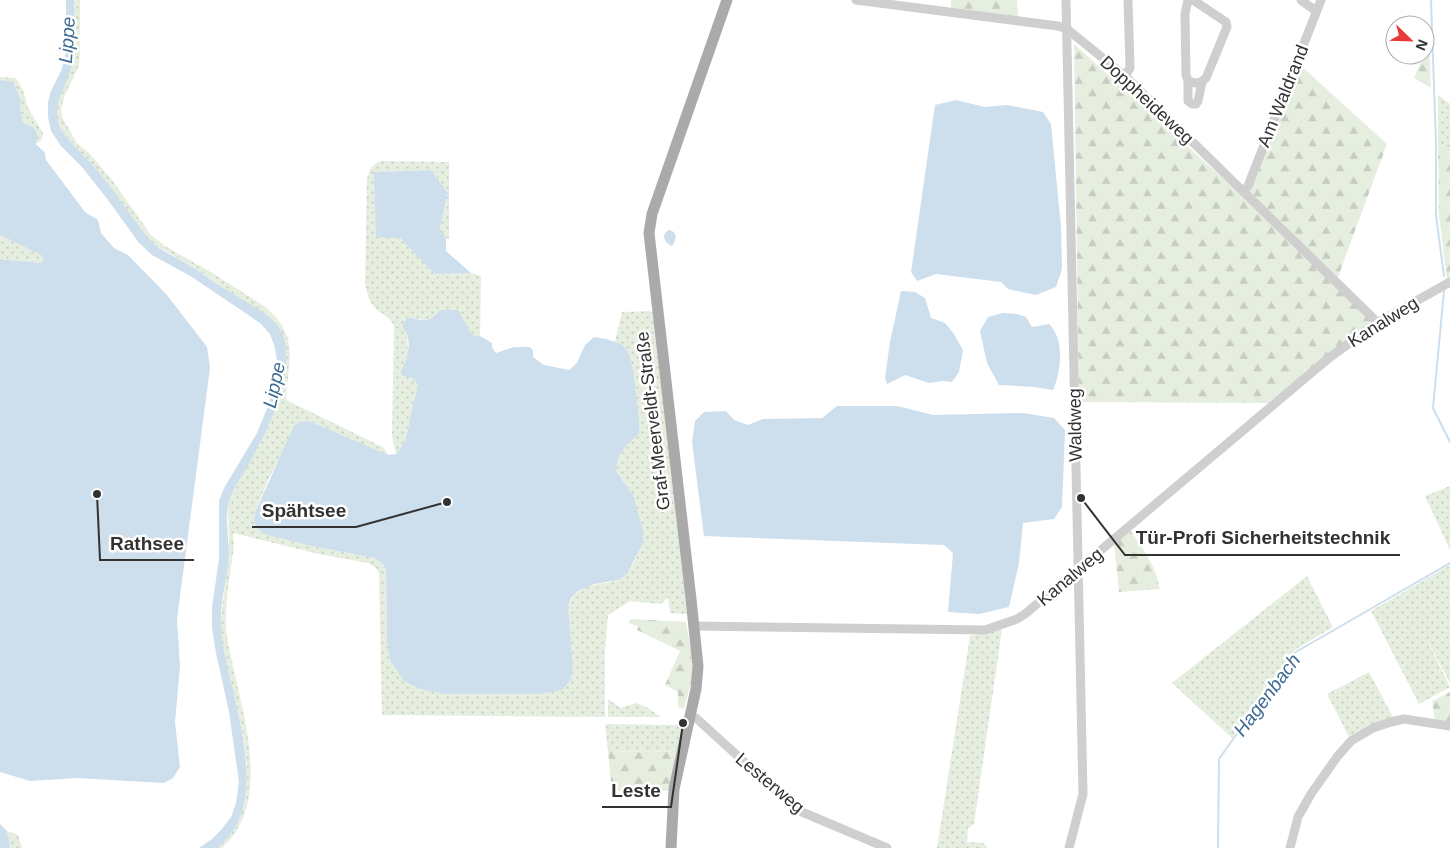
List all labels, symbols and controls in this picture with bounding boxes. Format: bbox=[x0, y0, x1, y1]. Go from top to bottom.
north arrow bbox=[1385, 15, 1435, 65]
water label: Lippe bbox=[55, 16, 79, 64]
text: N bbox=[1413, 37, 1431, 53]
street label: Am Waldrand bbox=[1253, 42, 1313, 150]
street label: Doppheideweg bbox=[1096, 52, 1198, 148]
street label: Kanalweg bbox=[1344, 293, 1422, 351]
street label: Graf-Meerveldt-Straße bbox=[632, 330, 674, 512]
water label: Lippe bbox=[259, 360, 289, 410]
street label: Waldweg bbox=[1064, 388, 1086, 462]
callout: Spähtsee bbox=[252, 493, 356, 527]
text: Spähtsee bbox=[262, 500, 346, 521]
callout: Tür-Profi Sicherheitstechnik bbox=[1125, 521, 1400, 555]
callout: Rathsee bbox=[100, 526, 194, 560]
text: Tür-Profi Sicherheitstechnik bbox=[1136, 527, 1391, 548]
text: Rathsee bbox=[110, 533, 184, 554]
street label: Kanalweg bbox=[1033, 544, 1107, 610]
water label: Hagenbach bbox=[1229, 650, 1305, 740]
street label: Lesterweg bbox=[732, 749, 808, 817]
callout: Leste bbox=[602, 773, 671, 807]
text: Leste bbox=[611, 780, 661, 801]

